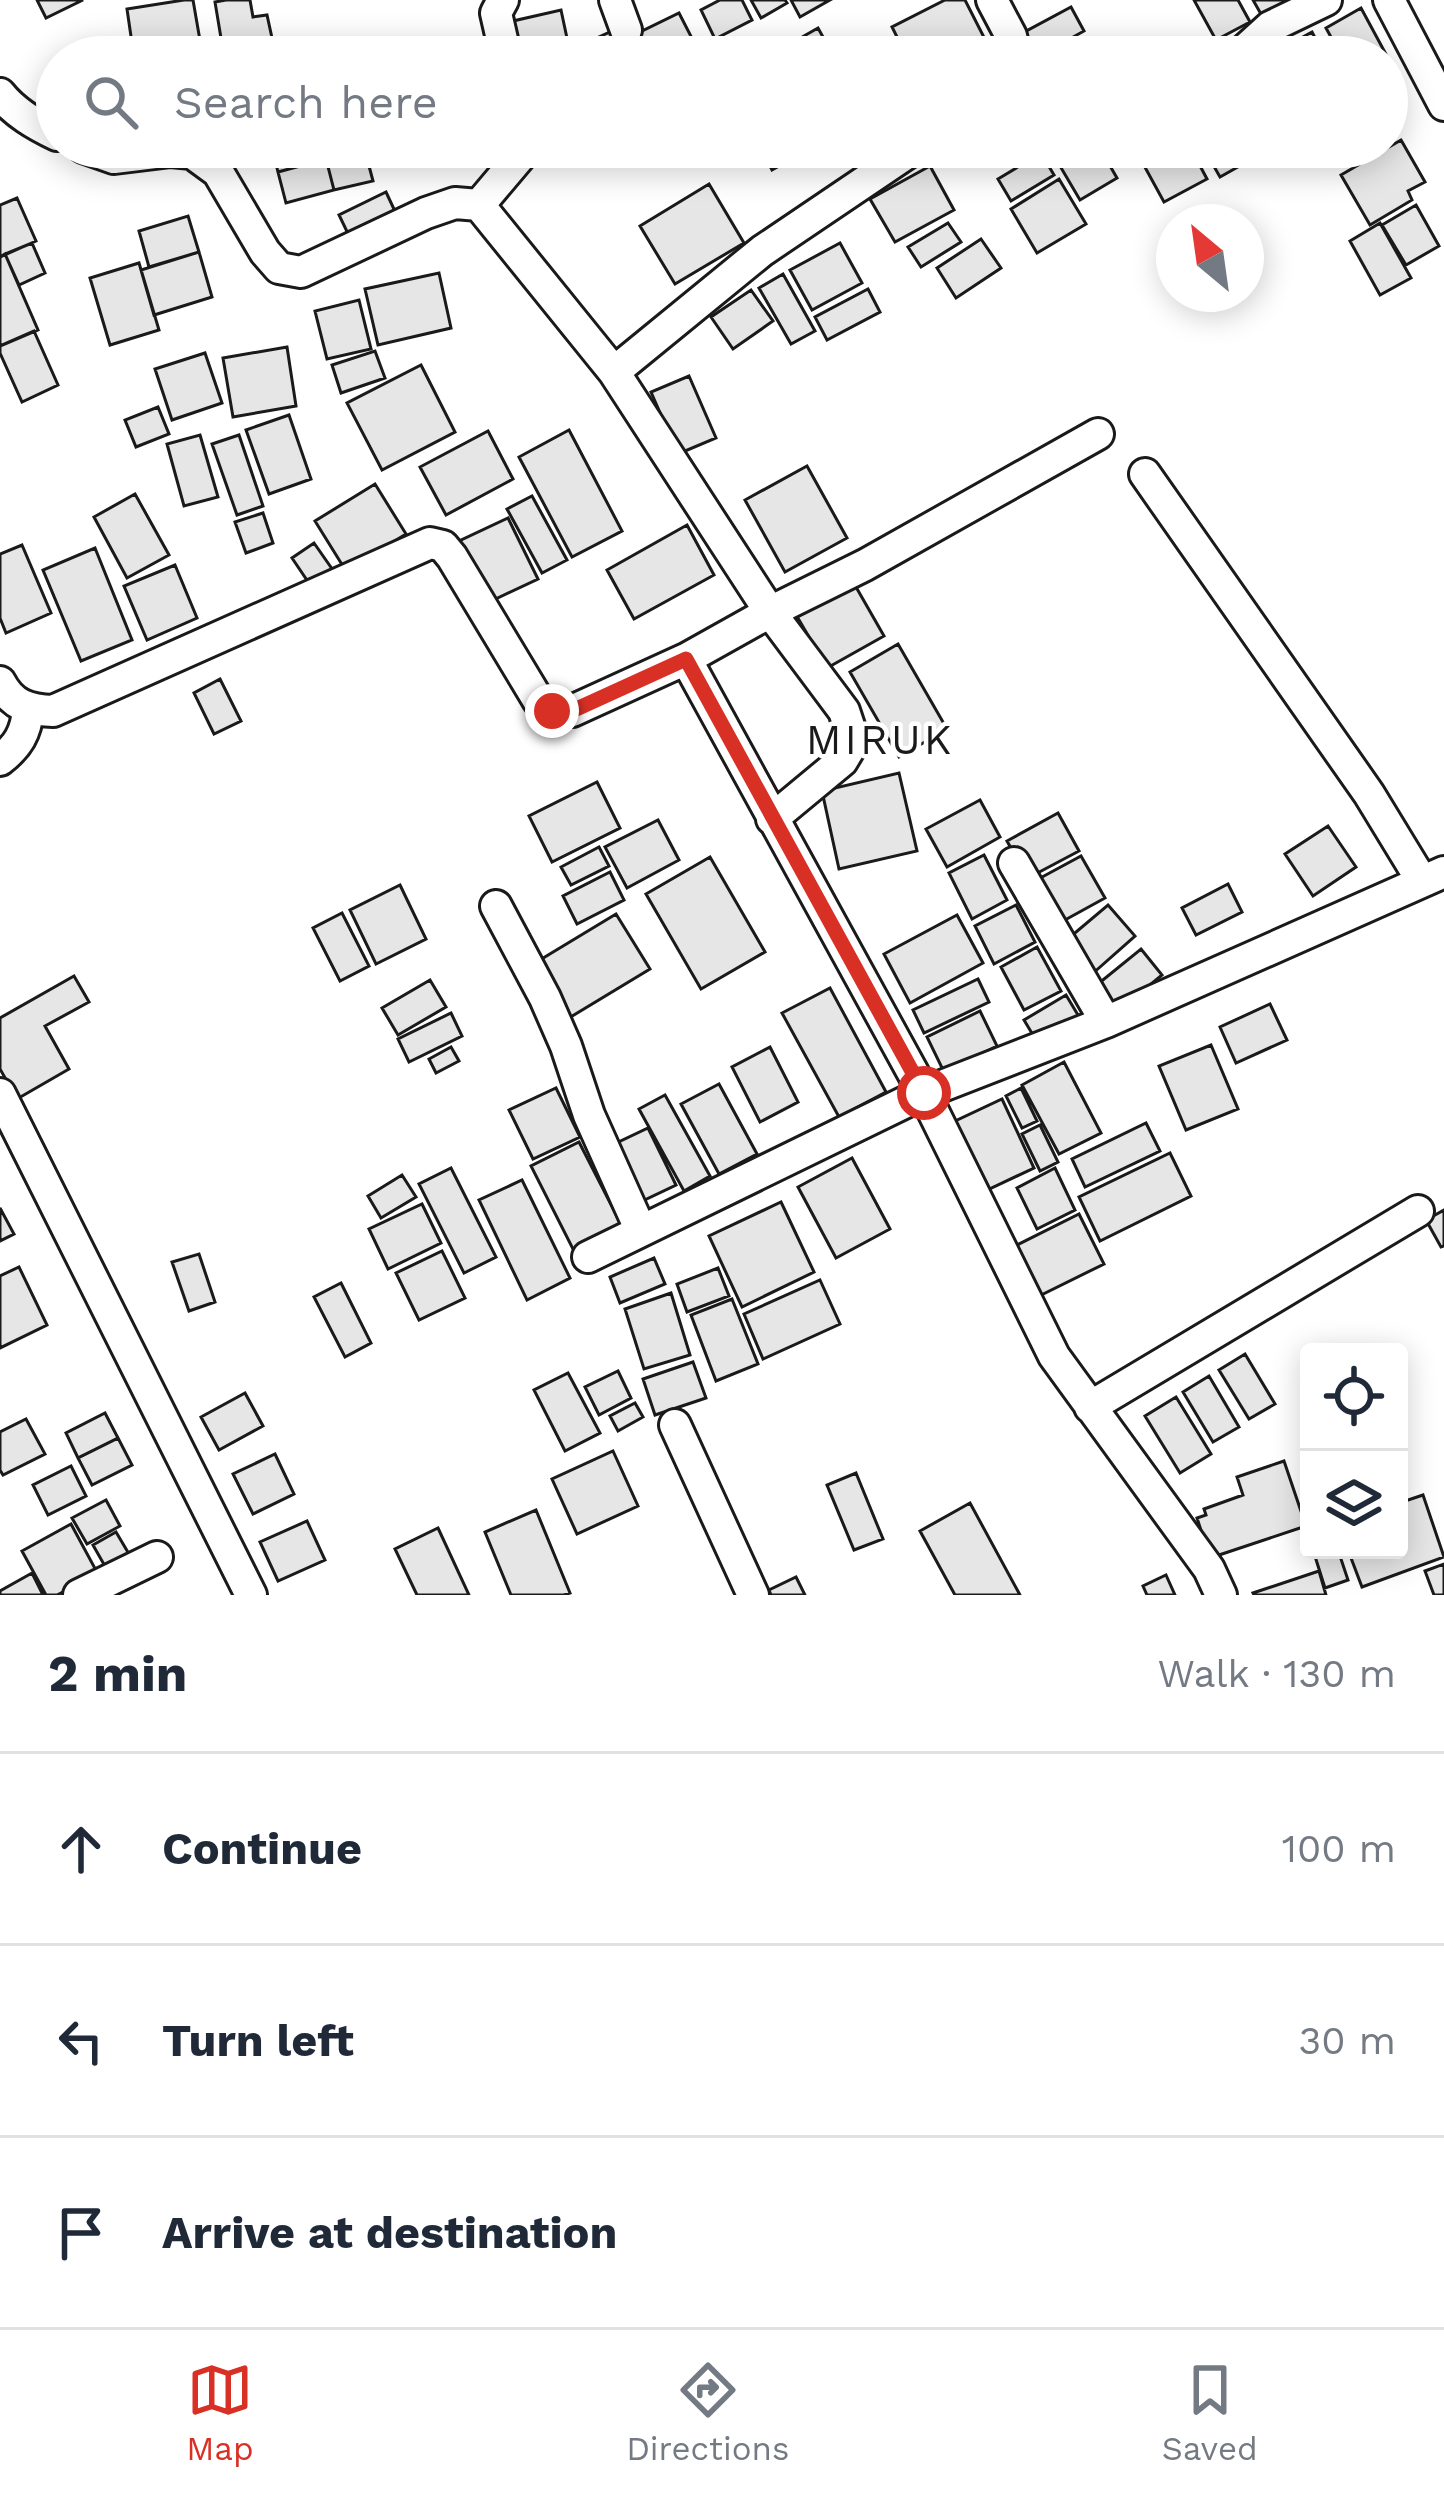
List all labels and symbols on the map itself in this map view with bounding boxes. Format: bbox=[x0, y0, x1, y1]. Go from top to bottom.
north arrow bbox=[1156, 204, 1264, 312]
route end bbox=[525, 684, 579, 738]
district label: MIRUK bbox=[806, 715, 954, 764]
route start bbox=[897, 1066, 951, 1120]

